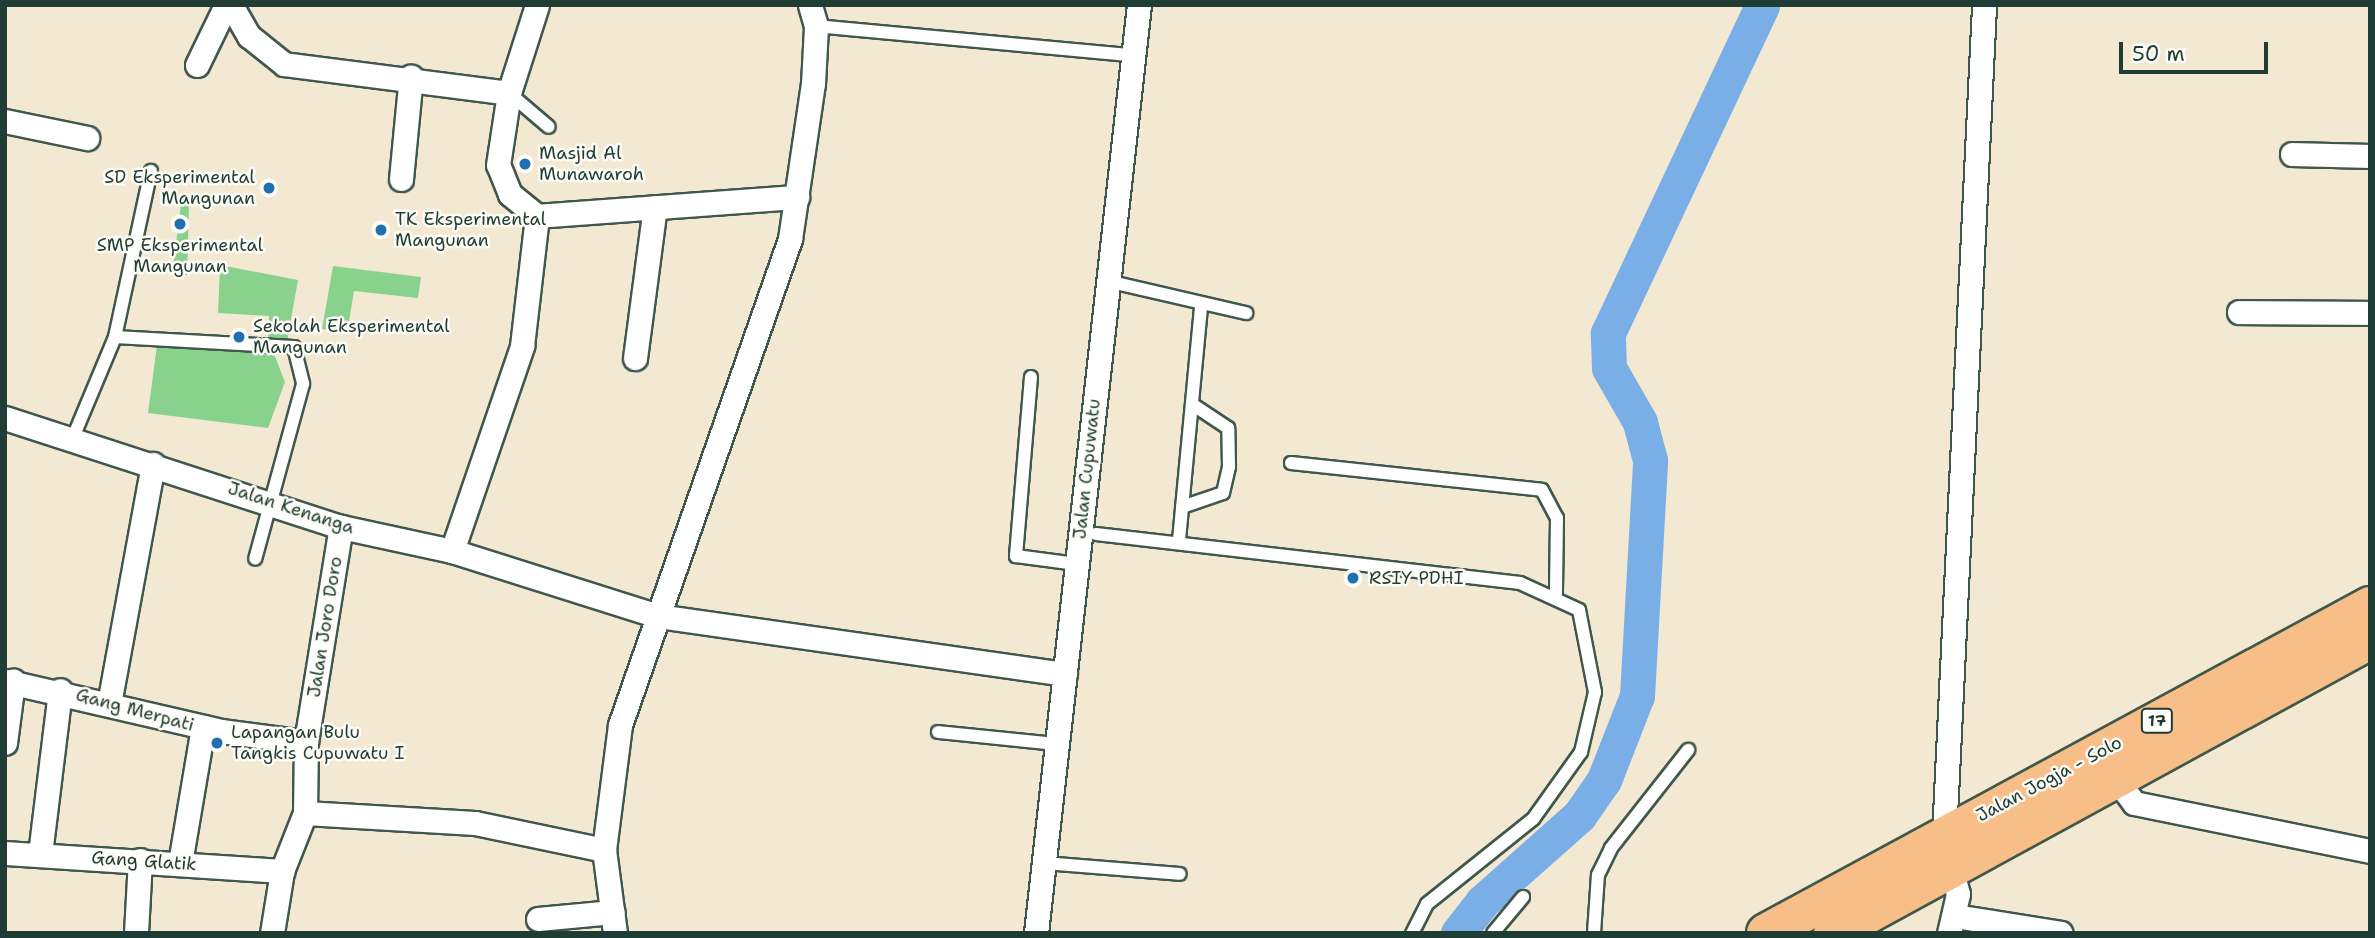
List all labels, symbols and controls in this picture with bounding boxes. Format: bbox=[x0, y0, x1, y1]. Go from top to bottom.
scale bar bbox=[2123, 28, 2272, 72]
text: 50 m bbox=[2132, 40, 2185, 68]
place label: Masjid Al Munawaroh bbox=[539, 143, 644, 186]
marker: Masjid Al Munawaroh bbox=[517, 156, 533, 172]
place label: SD Eksperimental Mangunan bbox=[104, 167, 255, 210]
marker: SD Eksperimental Mangunan bbox=[261, 180, 277, 196]
place label: TK Eksperimental Mangunan bbox=[395, 209, 546, 252]
marker: SMP Eksperimental Mangunan bbox=[172, 216, 188, 232]
marker: TK Eksperimental Mangunan bbox=[373, 222, 389, 238]
place label: SMP Eksperimental Mangunan bbox=[97, 235, 263, 278]
place label: Sekolah Eksperimental Mangunan bbox=[253, 316, 450, 358]
marker: Sekolah Eksperimental Mangunan bbox=[231, 329, 247, 345]
street label: Jalan Cupuwatu bbox=[1069, 398, 1105, 540]
street label: Jalan Kenanga bbox=[225, 477, 357, 539]
street label: Jalan Joro Doro bbox=[303, 555, 347, 699]
place label: RSIY PDHI bbox=[1369, 567, 1464, 589]
marker: RSIY PDHI bbox=[1343, 568, 1363, 588]
street label: Gang Merpati bbox=[73, 684, 197, 736]
road number: 17 bbox=[2140, 708, 2174, 734]
place label: Lapangan Bulu Tangkis Cupuwatu I bbox=[231, 722, 404, 764]
street label: Jalan Jogja - Solo bbox=[1973, 732, 2125, 826]
marker: Lapangan Bulu Tangkis Cupuwatu I bbox=[209, 735, 225, 751]
street label: Gang Glatik bbox=[91, 847, 197, 875]

